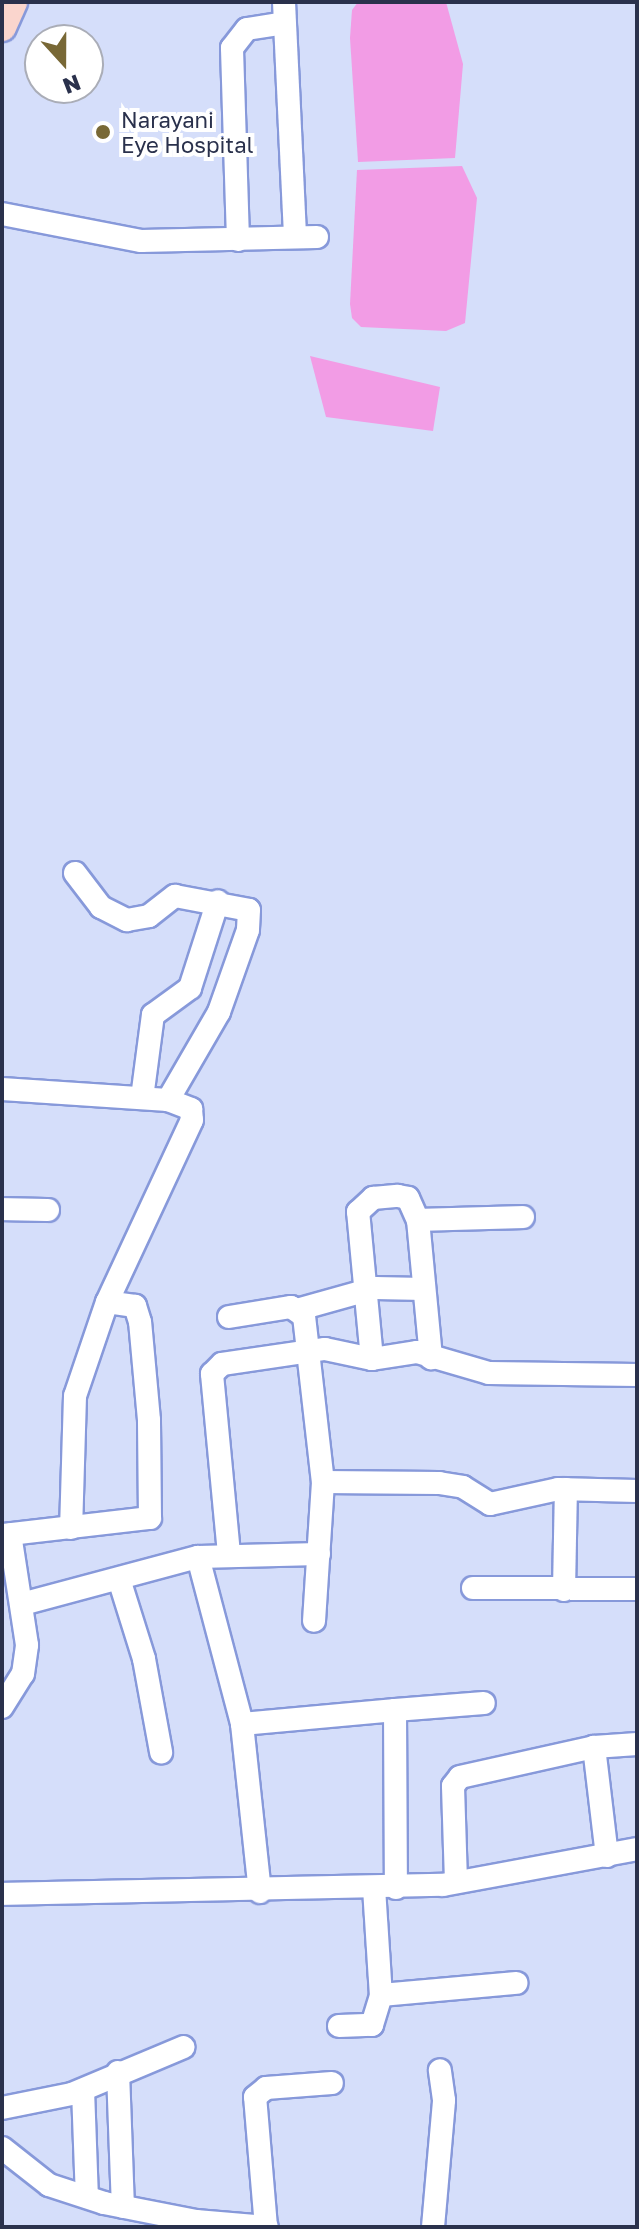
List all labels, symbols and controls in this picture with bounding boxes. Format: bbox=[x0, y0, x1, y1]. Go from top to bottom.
north arrow bbox=[24, 24, 104, 104]
text: N bbox=[59, 69, 85, 101]
place label: Narayani Eye Hospital bbox=[121, 106, 254, 158]
marker: Narayani Eye Hospital bbox=[92, 121, 114, 143]

